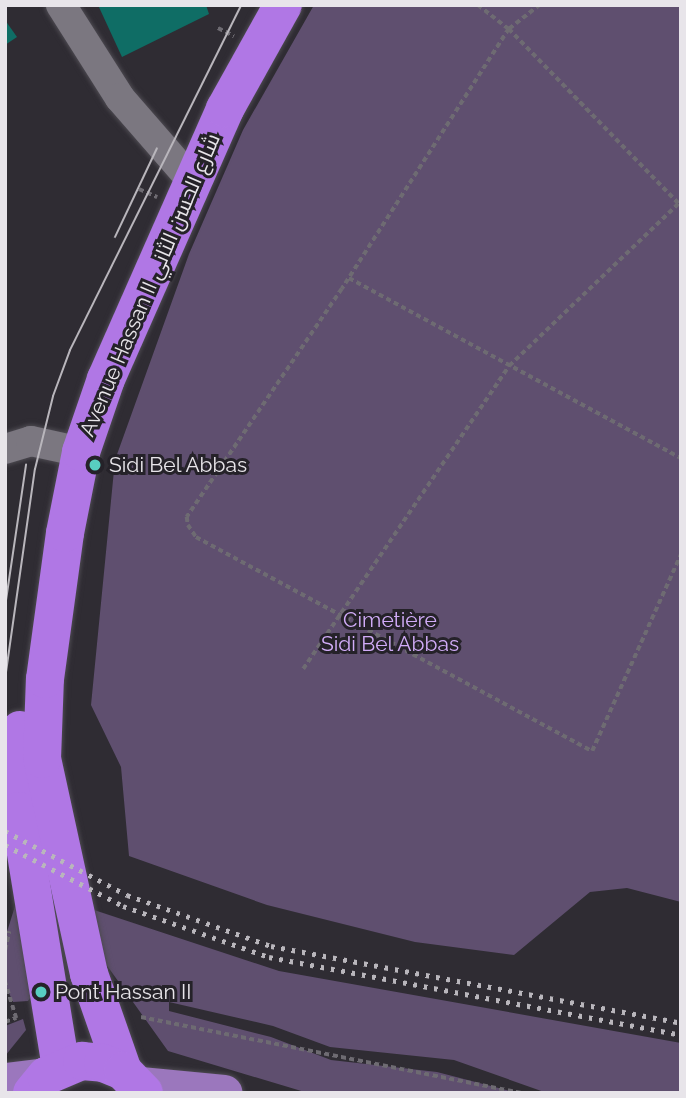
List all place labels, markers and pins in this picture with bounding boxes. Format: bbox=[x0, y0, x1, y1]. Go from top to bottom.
place label: Sidi Bel Abbas bbox=[109, 452, 248, 478]
marker: Sidi Bel Abbas bbox=[87, 457, 103, 473]
place label: Pont Hassan II bbox=[55, 979, 191, 1005]
marker: Pont Hassan II bbox=[33, 984, 49, 1000]

